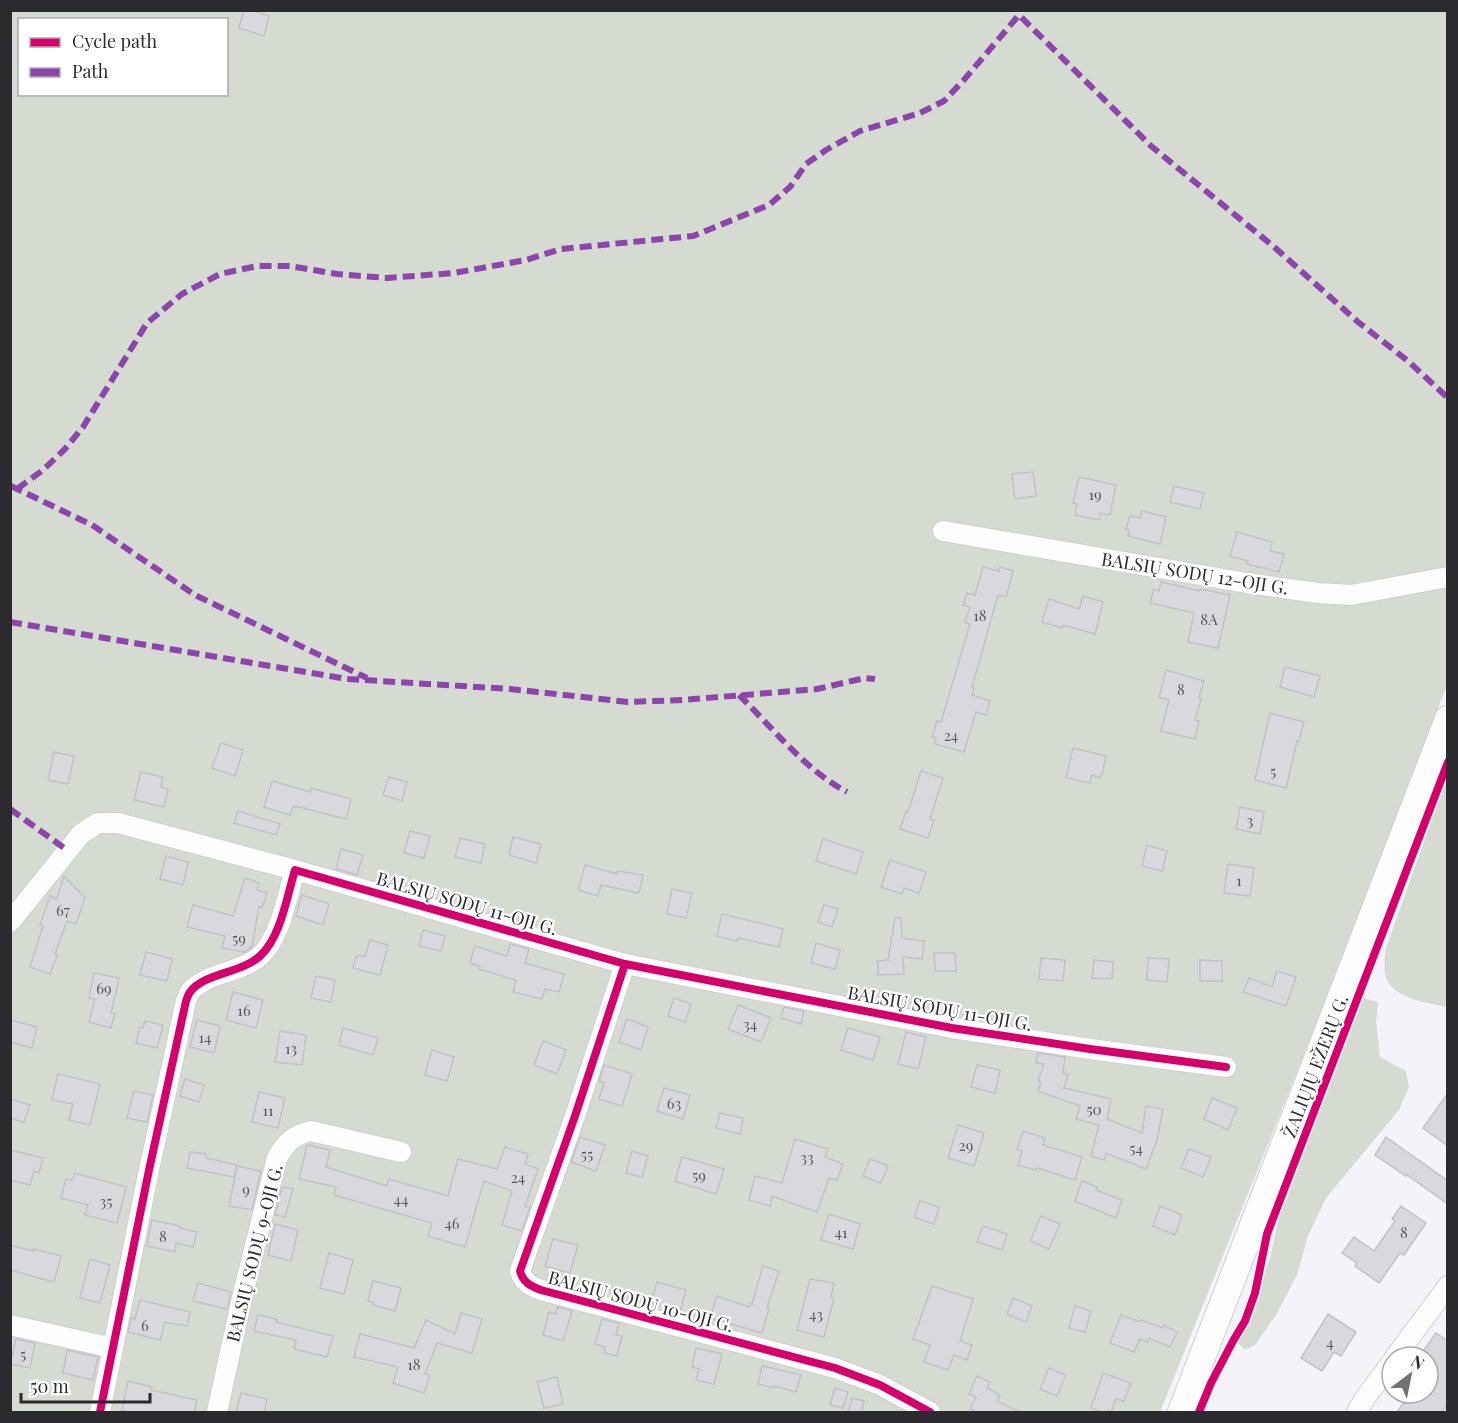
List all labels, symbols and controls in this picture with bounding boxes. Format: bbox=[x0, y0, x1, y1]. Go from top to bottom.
legend bbox=[18, 18, 228, 96]
text: Cycle path bbox=[72, 29, 157, 53]
text: Path bbox=[72, 59, 109, 83]
house number: 19 bbox=[1088, 484, 1102, 504]
street label: BALSIŲ SODŲ 12-OJI G. bbox=[1100, 546, 1290, 600]
house number: 18 bbox=[973, 605, 987, 625]
house number: 8A bbox=[1200, 609, 1218, 629]
house number: 8 bbox=[1177, 679, 1185, 699]
house number: 24 bbox=[944, 725, 958, 745]
house number: 5 bbox=[1270, 761, 1276, 781]
house number: 3 bbox=[1247, 810, 1254, 830]
street label: BALSIŲ SODŲ 11-OJI G. bbox=[374, 866, 560, 940]
house number: 1 bbox=[1236, 870, 1242, 890]
house number: 67 bbox=[56, 900, 70, 920]
house number: 59 bbox=[232, 928, 246, 948]
house number: 69 bbox=[96, 978, 112, 998]
street label: BALSIŲ SODŲ 11-OJI G. bbox=[846, 980, 1034, 1036]
street label: ŽALIŲJŲ EŽERŲ G. bbox=[1277, 991, 1353, 1141]
house number: 16 bbox=[237, 1000, 251, 1020]
house number: 34 bbox=[743, 1014, 757, 1034]
house number: 14 bbox=[199, 1027, 211, 1047]
house number: 13 bbox=[285, 1038, 297, 1058]
house number: 63 bbox=[667, 1093, 681, 1113]
house number: 50 bbox=[1086, 1099, 1102, 1119]
house number: 11 bbox=[262, 1100, 274, 1120]
house number: 29 bbox=[959, 1135, 973, 1155]
house number: 54 bbox=[1129, 1138, 1143, 1158]
house number: 55 bbox=[581, 1144, 593, 1164]
house number: 33 bbox=[800, 1147, 814, 1167]
street label: BALSIŲ SODŲ 9-OJI G. bbox=[220, 1161, 288, 1345]
house number: 59 bbox=[692, 1165, 706, 1185]
house number: 24 bbox=[511, 1167, 525, 1187]
house number: 9 bbox=[242, 1179, 250, 1199]
house number: 44 bbox=[394, 1189, 408, 1209]
house number: 35 bbox=[100, 1191, 113, 1211]
house number: 46 bbox=[444, 1213, 460, 1233]
house number: 41 bbox=[835, 1222, 848, 1242]
house number: 8 bbox=[1400, 1222, 1408, 1242]
house number: 8 bbox=[159, 1226, 167, 1246]
street label: BALSIŲ SODŲ 10-OJI G. bbox=[546, 1265, 736, 1337]
house number: 43 bbox=[809, 1304, 823, 1324]
house number: 6 bbox=[141, 1315, 149, 1335]
house number: 4 bbox=[1326, 1332, 1334, 1352]
house number: 5 bbox=[20, 1344, 26, 1364]
north arrow bbox=[1380, 1345, 1440, 1405]
text: N bbox=[1408, 1350, 1429, 1374]
house number: 18 bbox=[407, 1354, 421, 1374]
scale bar bbox=[21, 1366, 150, 1404]
text: 50 m bbox=[30, 1374, 69, 1398]

